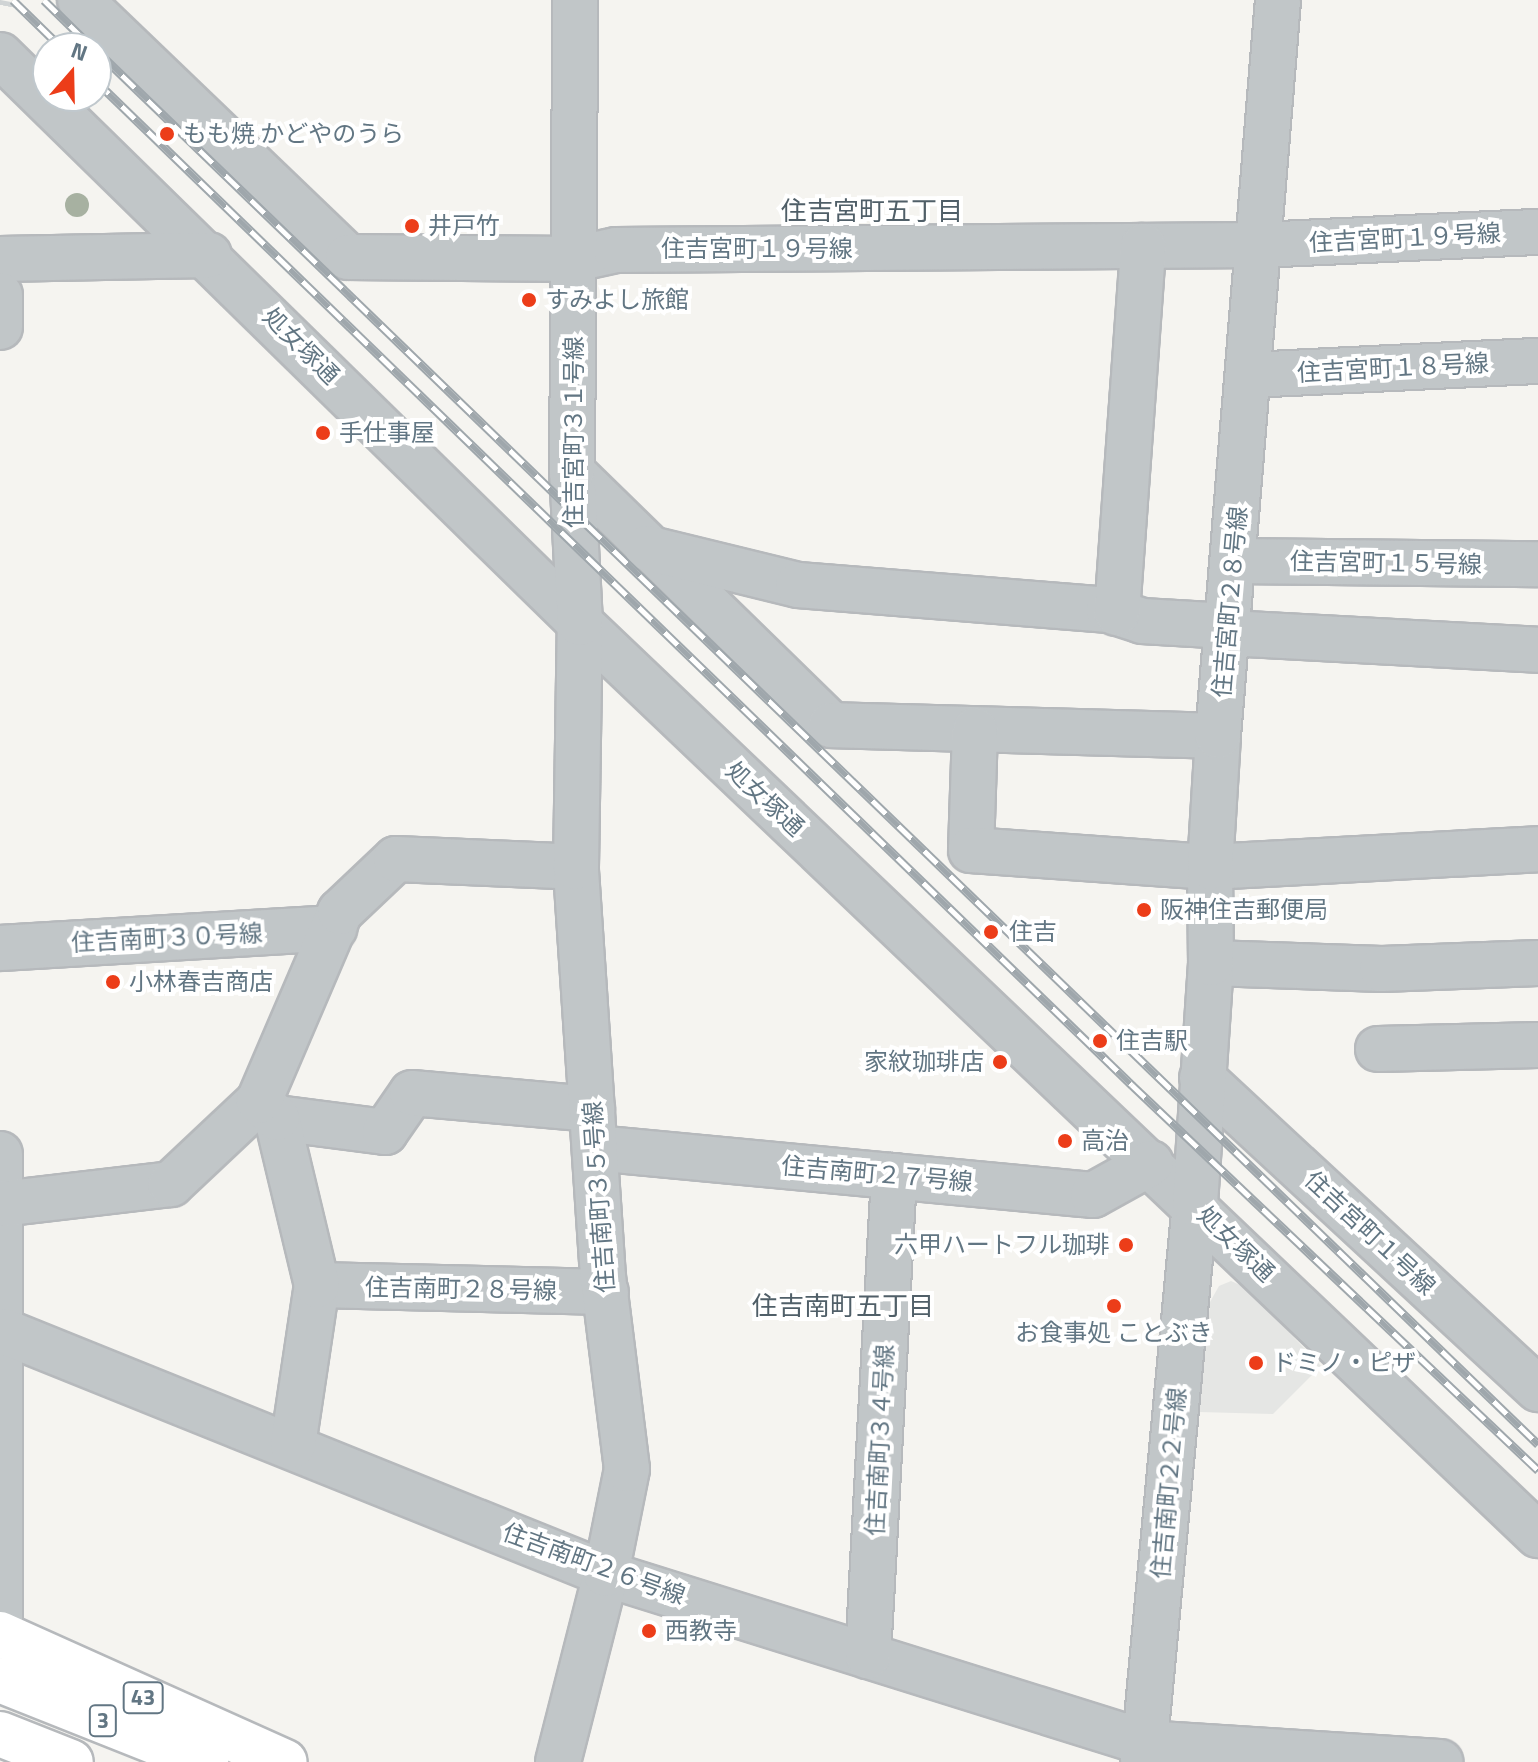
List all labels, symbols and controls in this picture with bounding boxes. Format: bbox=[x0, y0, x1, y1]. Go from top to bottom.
north arrow bbox=[32, 32, 112, 112]
text: N bbox=[67, 33, 93, 70]
place label: もも焼 かどやのうら bbox=[183, 120, 404, 148]
marker: もも焼 かどやのうら bbox=[158, 125, 176, 143]
district label: 住吉宮町五丁目 bbox=[781, 195, 963, 227]
place label: 井戸竹 bbox=[428, 212, 500, 240]
marker: 井戸竹 bbox=[403, 217, 421, 235]
street label: 住吉宮町１９号線 bbox=[1308, 219, 1502, 257]
street label: 住吉宮町１９号線 bbox=[661, 235, 853, 263]
place label: すみよし旅館 bbox=[545, 286, 689, 314]
marker: すみよし旅館 bbox=[520, 291, 538, 309]
street label: 処女塚通 bbox=[257, 302, 345, 390]
street label: 住吉宮町３１号線 bbox=[560, 336, 588, 528]
street label: 住吉宮町１８号線 bbox=[1296, 349, 1490, 387]
place label: 手仕事屋 bbox=[339, 419, 435, 447]
marker: 手仕事屋 bbox=[314, 424, 332, 442]
street label: 住吉宮町２８号線 bbox=[1207, 505, 1253, 699]
street label: 住吉宮町１５号線 bbox=[1290, 547, 1482, 579]
street label: 処女塚通 bbox=[720, 756, 810, 842]
place label: 阪神住吉郵便局 bbox=[1160, 896, 1328, 924]
marker: 阪神住吉郵便局 bbox=[1135, 901, 1153, 919]
place label: 住吉 bbox=[1009, 918, 1057, 946]
street label: 住吉南町３０号線 bbox=[70, 919, 264, 957]
marker: 住吉 bbox=[980, 921, 1002, 943]
place label: 小林春吉商店 bbox=[129, 968, 273, 996]
marker: 小林春吉商店 bbox=[104, 973, 122, 991]
place label: 住吉駅 bbox=[1116, 1027, 1188, 1055]
marker: 住吉駅 bbox=[1091, 1032, 1109, 1050]
place label: 家紋珈琲店 bbox=[864, 1048, 984, 1076]
marker: 家紋珈琲店 bbox=[991, 1053, 1009, 1071]
street label: 住吉南町３５号線 bbox=[578, 1100, 620, 1294]
place label: 高治 bbox=[1081, 1127, 1129, 1155]
marker: 高治 bbox=[1056, 1132, 1074, 1150]
street label: 住吉南町２７号線 bbox=[780, 1151, 974, 1197]
street label: 住吉宮町１号線 bbox=[1299, 1165, 1441, 1301]
street label: 処女塚通 bbox=[1191, 1200, 1281, 1288]
place label: 六甲ハートフル珈琲 bbox=[894, 1231, 1110, 1259]
marker: 六甲ハートフル珈琲 bbox=[1117, 1236, 1135, 1254]
street label: 住吉南町２８号線 bbox=[365, 1273, 557, 1305]
district label: 住吉南町五丁目 bbox=[752, 1290, 934, 1322]
marker: お食事処 ことぶき bbox=[1105, 1297, 1123, 1315]
place label: お食事処 ことぶき bbox=[1015, 1319, 1213, 1347]
street label: 住吉南町３４号線 bbox=[861, 1343, 899, 1537]
place label: ドミノ・ピザ bbox=[1272, 1349, 1416, 1377]
marker: ドミノ・ピザ bbox=[1247, 1354, 1265, 1372]
street label: 住吉南町２２号線 bbox=[1146, 1386, 1192, 1580]
street label: 住吉南町２６号線 bbox=[499, 1518, 689, 1610]
place label: 西教寺 bbox=[665, 1617, 737, 1645]
marker: 西教寺 bbox=[640, 1622, 658, 1640]
road number: 43 bbox=[121, 1680, 165, 1716]
road number: 3 bbox=[87, 1703, 119, 1739]

